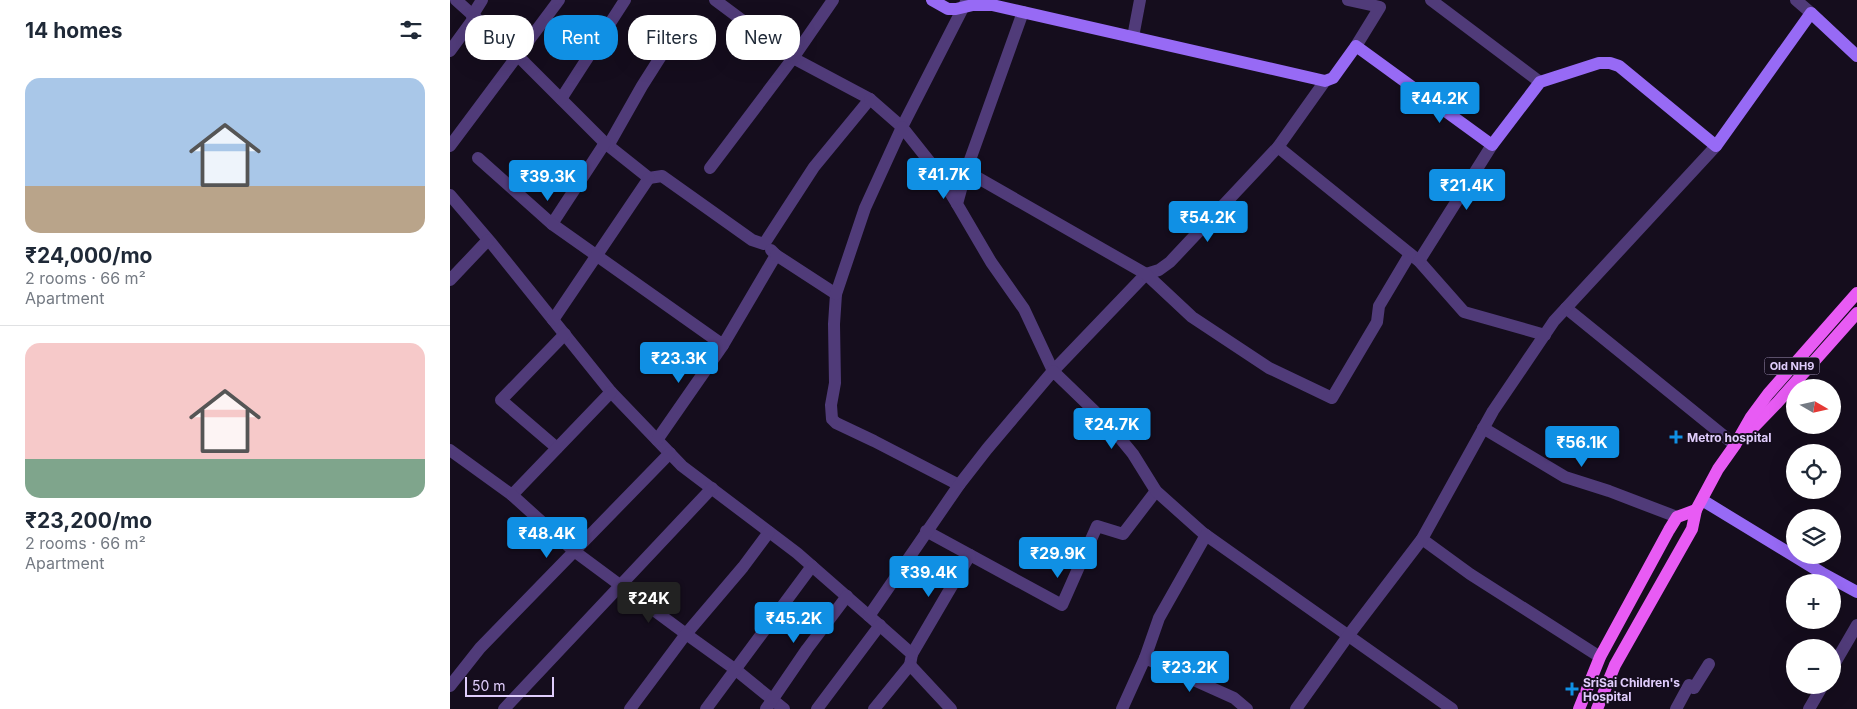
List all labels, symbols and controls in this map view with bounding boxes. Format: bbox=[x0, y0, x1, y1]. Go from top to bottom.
chip: Buy bbox=[465, 15, 534, 60]
chip: Rent bbox=[544, 15, 618, 60]
chip: Filters bbox=[628, 15, 716, 60]
chip: New bbox=[726, 15, 800, 60]
icon: filters bbox=[397, 16, 425, 44]
text: 14 homes bbox=[25, 18, 123, 43]
pin: ₹44.2K bbox=[1399, 82, 1481, 124]
text: ₹44.2K bbox=[1411, 88, 1469, 108]
icon: home bbox=[180, 110, 270, 200]
pin: ₹41.7K bbox=[903, 158, 985, 200]
pin: ₹39.3K bbox=[507, 160, 589, 202]
text: ₹41.7K bbox=[918, 164, 970, 184]
text: ₹39.3K bbox=[520, 166, 576, 186]
pin: ₹21.4K bbox=[1426, 168, 1508, 211]
text: ₹21.4K bbox=[1440, 175, 1494, 195]
pin: ₹54.2K bbox=[1167, 200, 1249, 243]
text: ₹54.2K bbox=[1180, 207, 1236, 227]
text: ₹24,000/mo bbox=[25, 243, 152, 268]
text: 2 rooms · 66 m² bbox=[25, 268, 146, 288]
text: Apartment bbox=[25, 288, 105, 308]
pin: ₹23.3K bbox=[638, 342, 720, 384]
text: ₹23.3K bbox=[651, 348, 707, 368]
road number: Old NH9 bbox=[1764, 358, 1820, 374]
icon: home bbox=[180, 376, 270, 466]
north arrow bbox=[1786, 379, 1841, 434]
map controls bbox=[1786, 379, 1841, 694]
pin: ₹24.7K bbox=[1071, 408, 1153, 450]
text: ₹24.7K bbox=[1085, 414, 1140, 434]
pin: ₹56.1K bbox=[1541, 426, 1623, 468]
marker: Metro hospital bbox=[1669, 430, 1683, 444]
place label: Metro hospital bbox=[1687, 430, 1772, 445]
text: ₹56.1K bbox=[1556, 432, 1608, 452]
button: locate bbox=[1786, 444, 1841, 499]
text: ₹23,200/mo bbox=[25, 508, 152, 533]
button: layers bbox=[1786, 509, 1841, 564]
pin: ₹48.4K bbox=[506, 516, 588, 559]
text: ₹48.4K bbox=[518, 523, 576, 543]
text: 2 rooms · 66 m² bbox=[25, 533, 146, 553]
pin: ₹29.9K bbox=[1017, 536, 1099, 579]
text: ₹29.9K bbox=[1030, 543, 1086, 563]
text: Apartment bbox=[25, 553, 105, 573]
pin: ₹39.4K bbox=[888, 556, 970, 598]
text: ₹39.4K bbox=[900, 562, 958, 582]
button: + bbox=[1786, 574, 1841, 629]
pin: ₹24K bbox=[619, 582, 679, 624]
text: ₹24K bbox=[628, 588, 670, 608]
pin: ₹45.2K bbox=[753, 602, 835, 644]
text: ₹45.2K bbox=[766, 608, 822, 628]
button: − bbox=[1786, 639, 1841, 694]
pin: ₹23.2K bbox=[1149, 650, 1231, 693]
text: ₹23.2K bbox=[1162, 657, 1218, 677]
scale bar bbox=[465, 674, 554, 697]
place label: SriSai Children's Hospital bbox=[1583, 675, 1680, 704]
text: 50 m bbox=[472, 677, 506, 694]
marker: SriSai Children's Hospital bbox=[1565, 682, 1579, 696]

